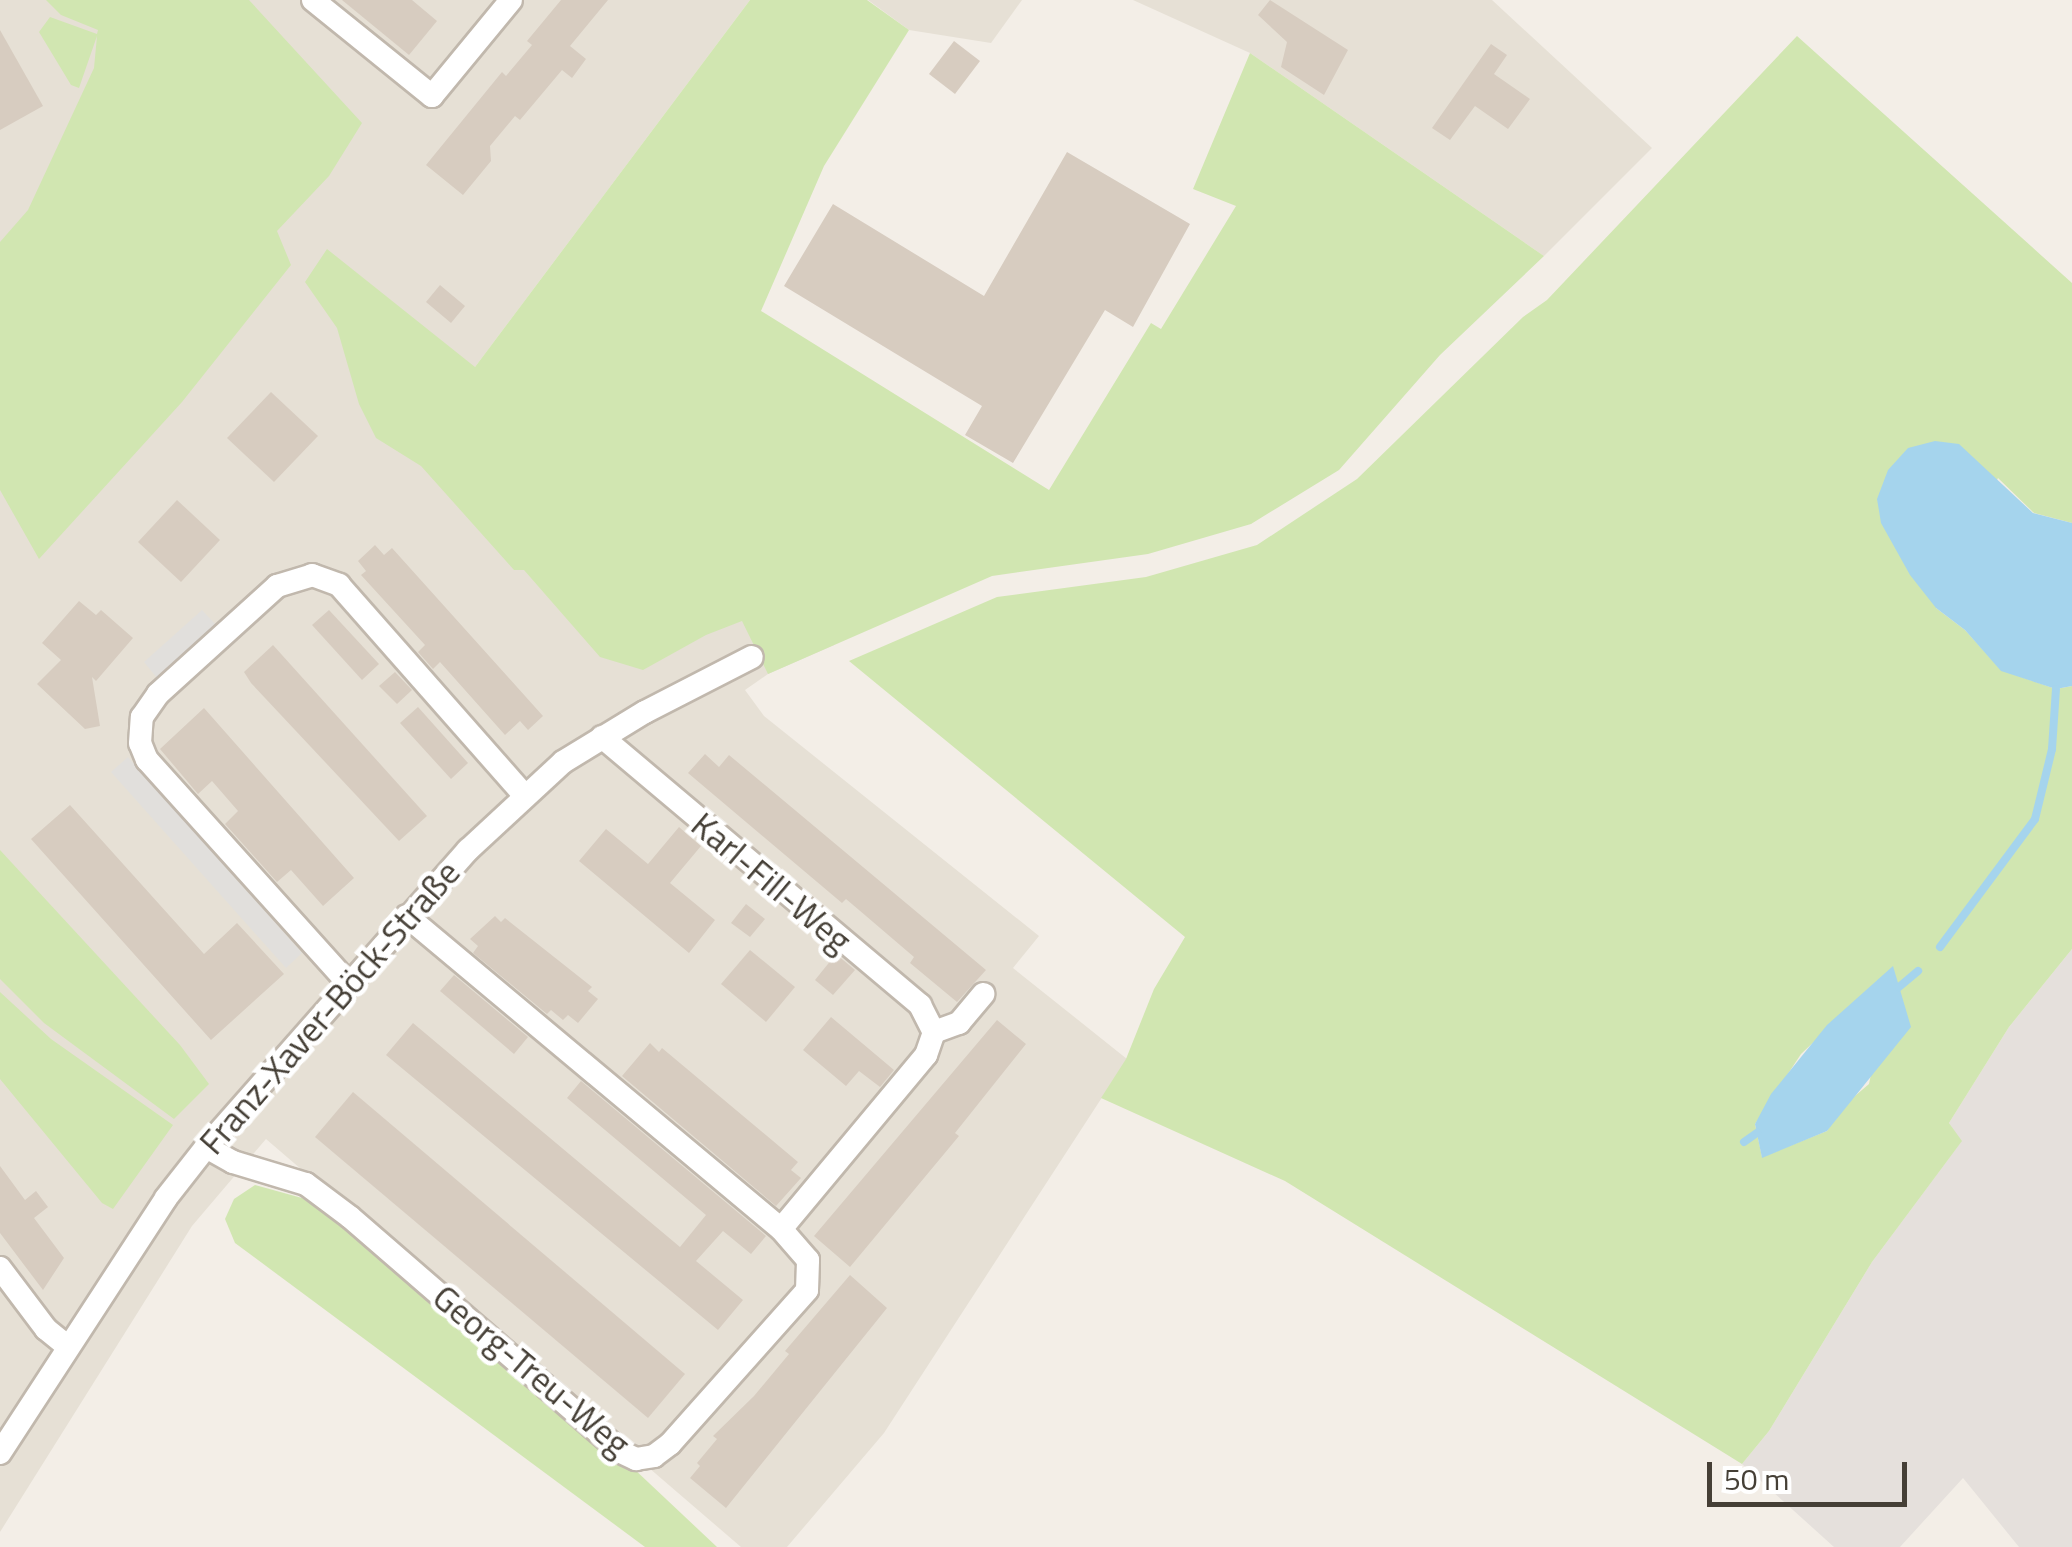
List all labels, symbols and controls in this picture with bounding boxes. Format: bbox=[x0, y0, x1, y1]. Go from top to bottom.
street label: Karl-Fill-Weg bbox=[683, 803, 861, 961]
street label: Franz-Xaver-Böck-Straße bbox=[190, 852, 468, 1162]
street label: Georg-Treu-Weg bbox=[425, 1275, 639, 1465]
scale bar bbox=[1712, 1442, 1912, 1504]
text: 50 m bbox=[1724, 1456, 1789, 1502]

